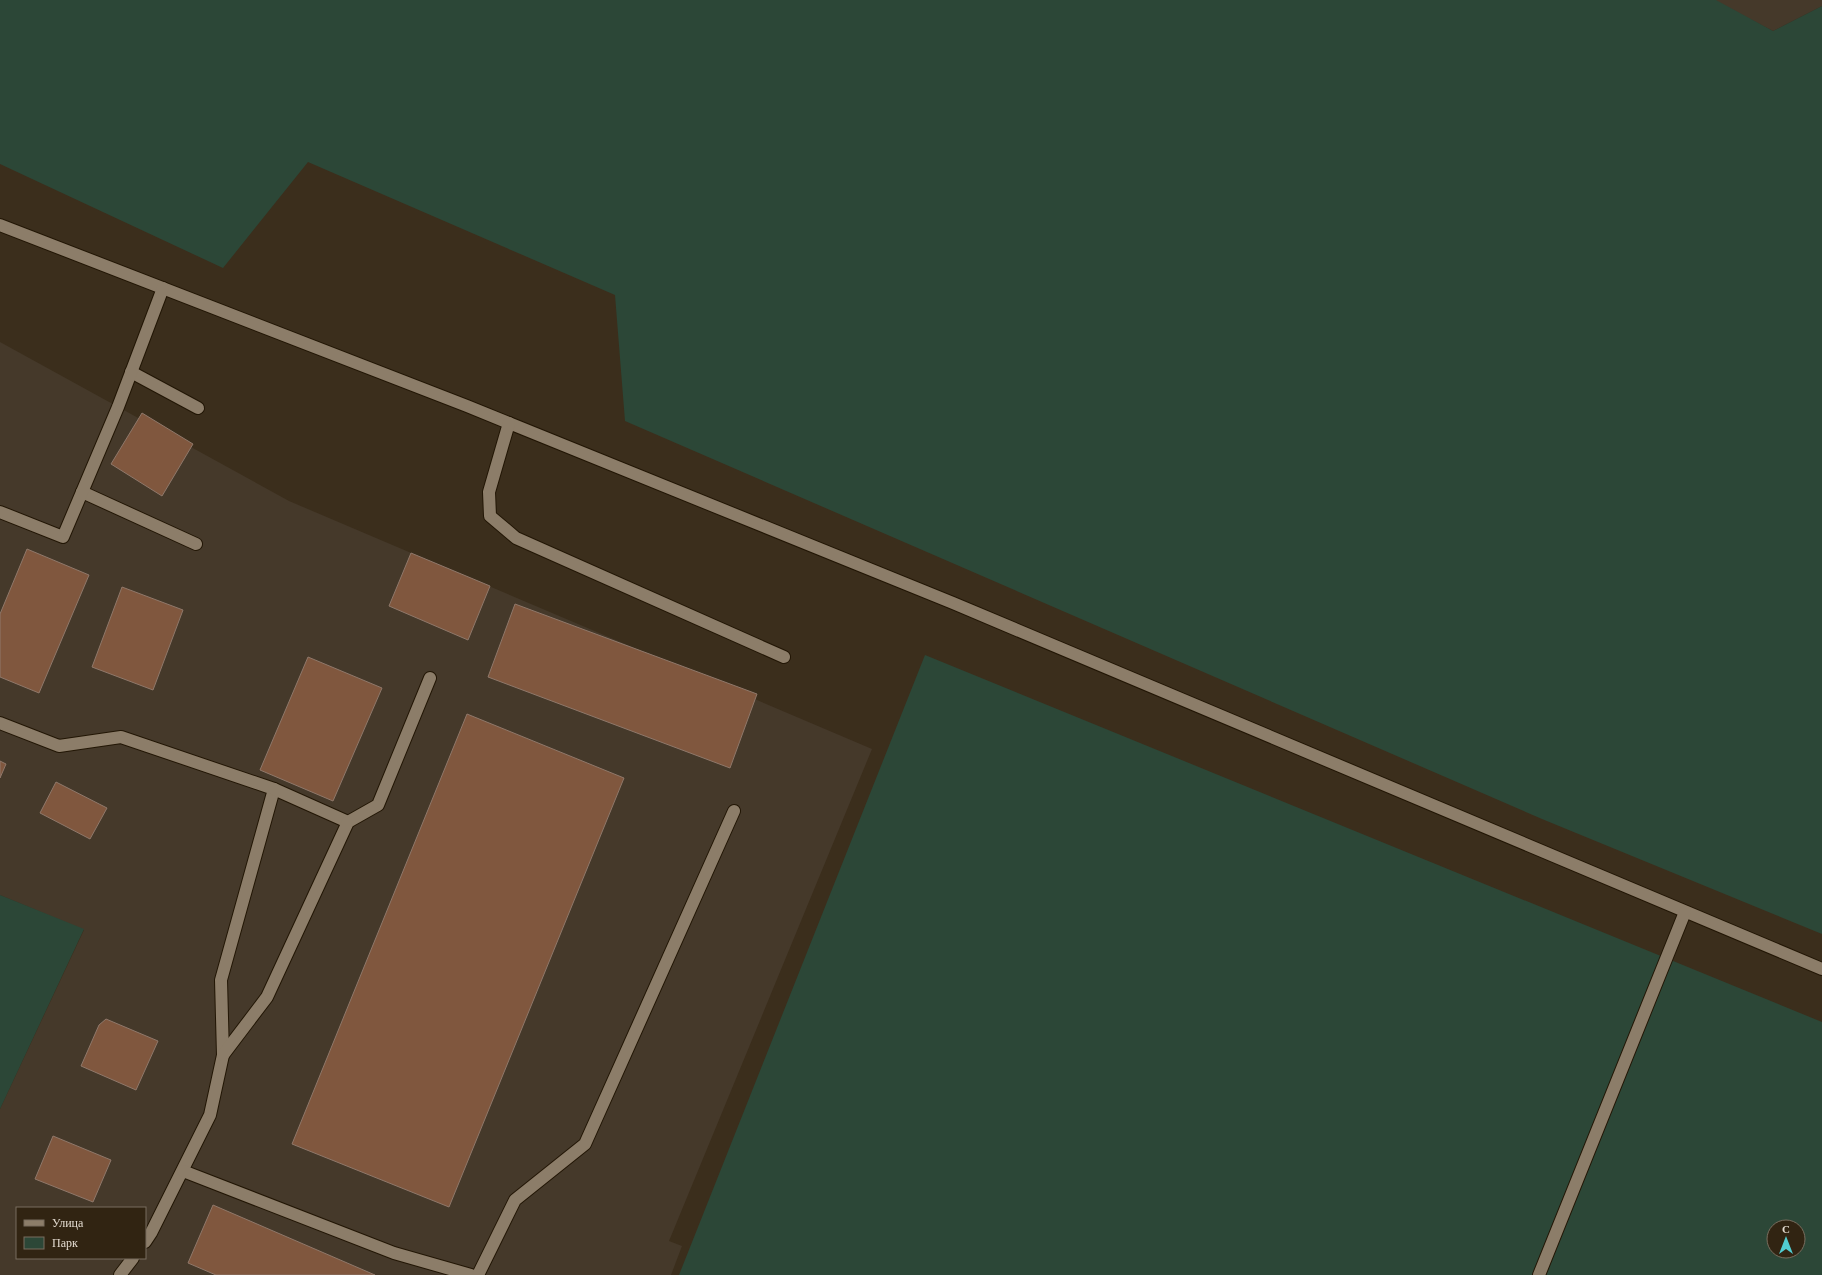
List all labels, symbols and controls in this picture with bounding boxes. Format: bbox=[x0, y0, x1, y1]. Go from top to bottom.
legend bbox=[16, 1207, 146, 1259]
text: Улица bbox=[52, 1216, 84, 1230]
north arrow bbox=[1766, 1219, 1806, 1259]
text: С bbox=[1782, 1223, 1790, 1235]
text: Парк bbox=[52, 1236, 78, 1250]

